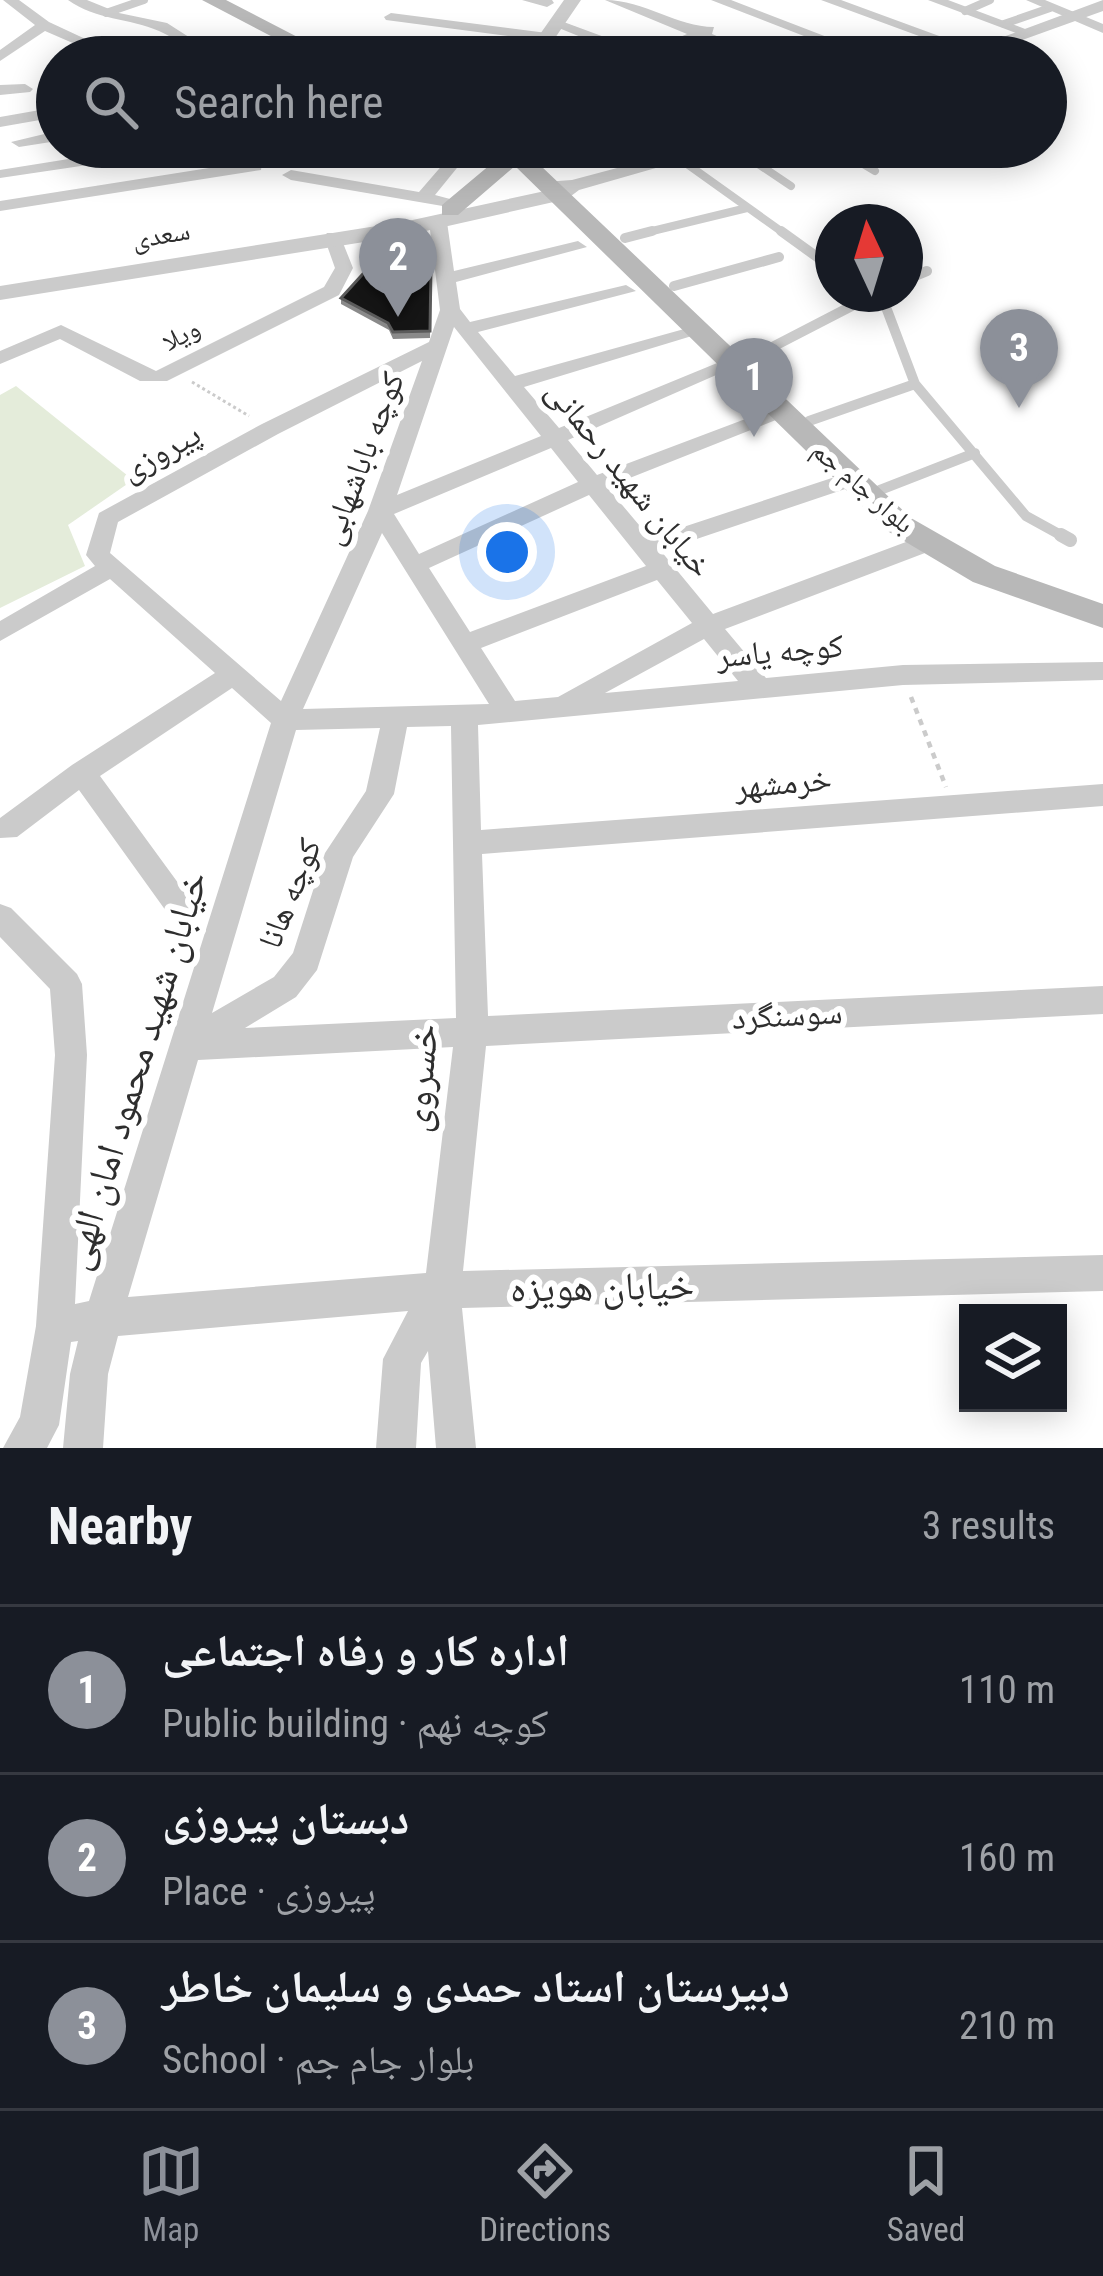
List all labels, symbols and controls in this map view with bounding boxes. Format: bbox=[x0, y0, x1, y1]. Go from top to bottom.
search box bbox=[36, 36, 1067, 168]
icon: search bbox=[78, 69, 144, 135]
text: Search here bbox=[174, 76, 383, 129]
north arrow bbox=[815, 204, 923, 312]
street label: سعدی bbox=[129, 214, 193, 256]
pin: 2 bbox=[359, 218, 437, 317]
pin: 3 bbox=[980, 309, 1058, 408]
street label: ویلا bbox=[157, 312, 205, 358]
pin: 1 bbox=[715, 338, 793, 437]
street label: کوچه باباشهابی bbox=[311, 366, 413, 550]
street label: خیابان شهید رحمانی bbox=[537, 372, 721, 585]
street label: پیروزی bbox=[114, 414, 207, 490]
street label: بلوار جام جم bbox=[804, 434, 921, 541]
your location bbox=[477, 522, 537, 582]
street label: کوچه یاسر bbox=[714, 625, 845, 676]
street label: خرمشهر bbox=[732, 759, 833, 806]
street label: کوچه هانا bbox=[250, 832, 329, 954]
street label: خیابان شهید محمود امان الهی bbox=[52, 865, 218, 1275]
street label: سوسنگرد bbox=[731, 992, 843, 1037]
street label: خسروی bbox=[392, 1022, 448, 1134]
street label: خیابان هویزه bbox=[510, 1262, 695, 1312]
map controls bbox=[959, 1304, 1067, 1412]
button: layers bbox=[959, 1304, 1067, 1412]
text: Nearby bbox=[48, 1497, 192, 1556]
text: 3 results bbox=[922, 1503, 1055, 1549]
text: اداره کار و رفاه اجتماعی bbox=[162, 1624, 569, 1677]
text: 1 bbox=[77, 1667, 97, 1713]
text: 110 m bbox=[959, 1667, 1055, 1713]
text: Public building · کوچه نهم bbox=[162, 1701, 548, 1747]
text: دبستان پیروزی bbox=[162, 1792, 409, 1845]
text: 2 bbox=[77, 1835, 97, 1881]
text: 160 m bbox=[959, 1835, 1055, 1881]
text: Place · پیروزی bbox=[162, 1869, 376, 1915]
text: دبیرستان استاد حمدی و سلیمان خاطر bbox=[162, 1960, 790, 2013]
text: 3 bbox=[77, 2003, 97, 2049]
text: 210 m bbox=[959, 2003, 1055, 2049]
text: School · بلوار جام جم bbox=[162, 2037, 475, 2083]
tab: Map bbox=[138, 2138, 204, 2249]
tab: Directions bbox=[479, 2138, 611, 2249]
tab: Saved bbox=[887, 2138, 965, 2249]

